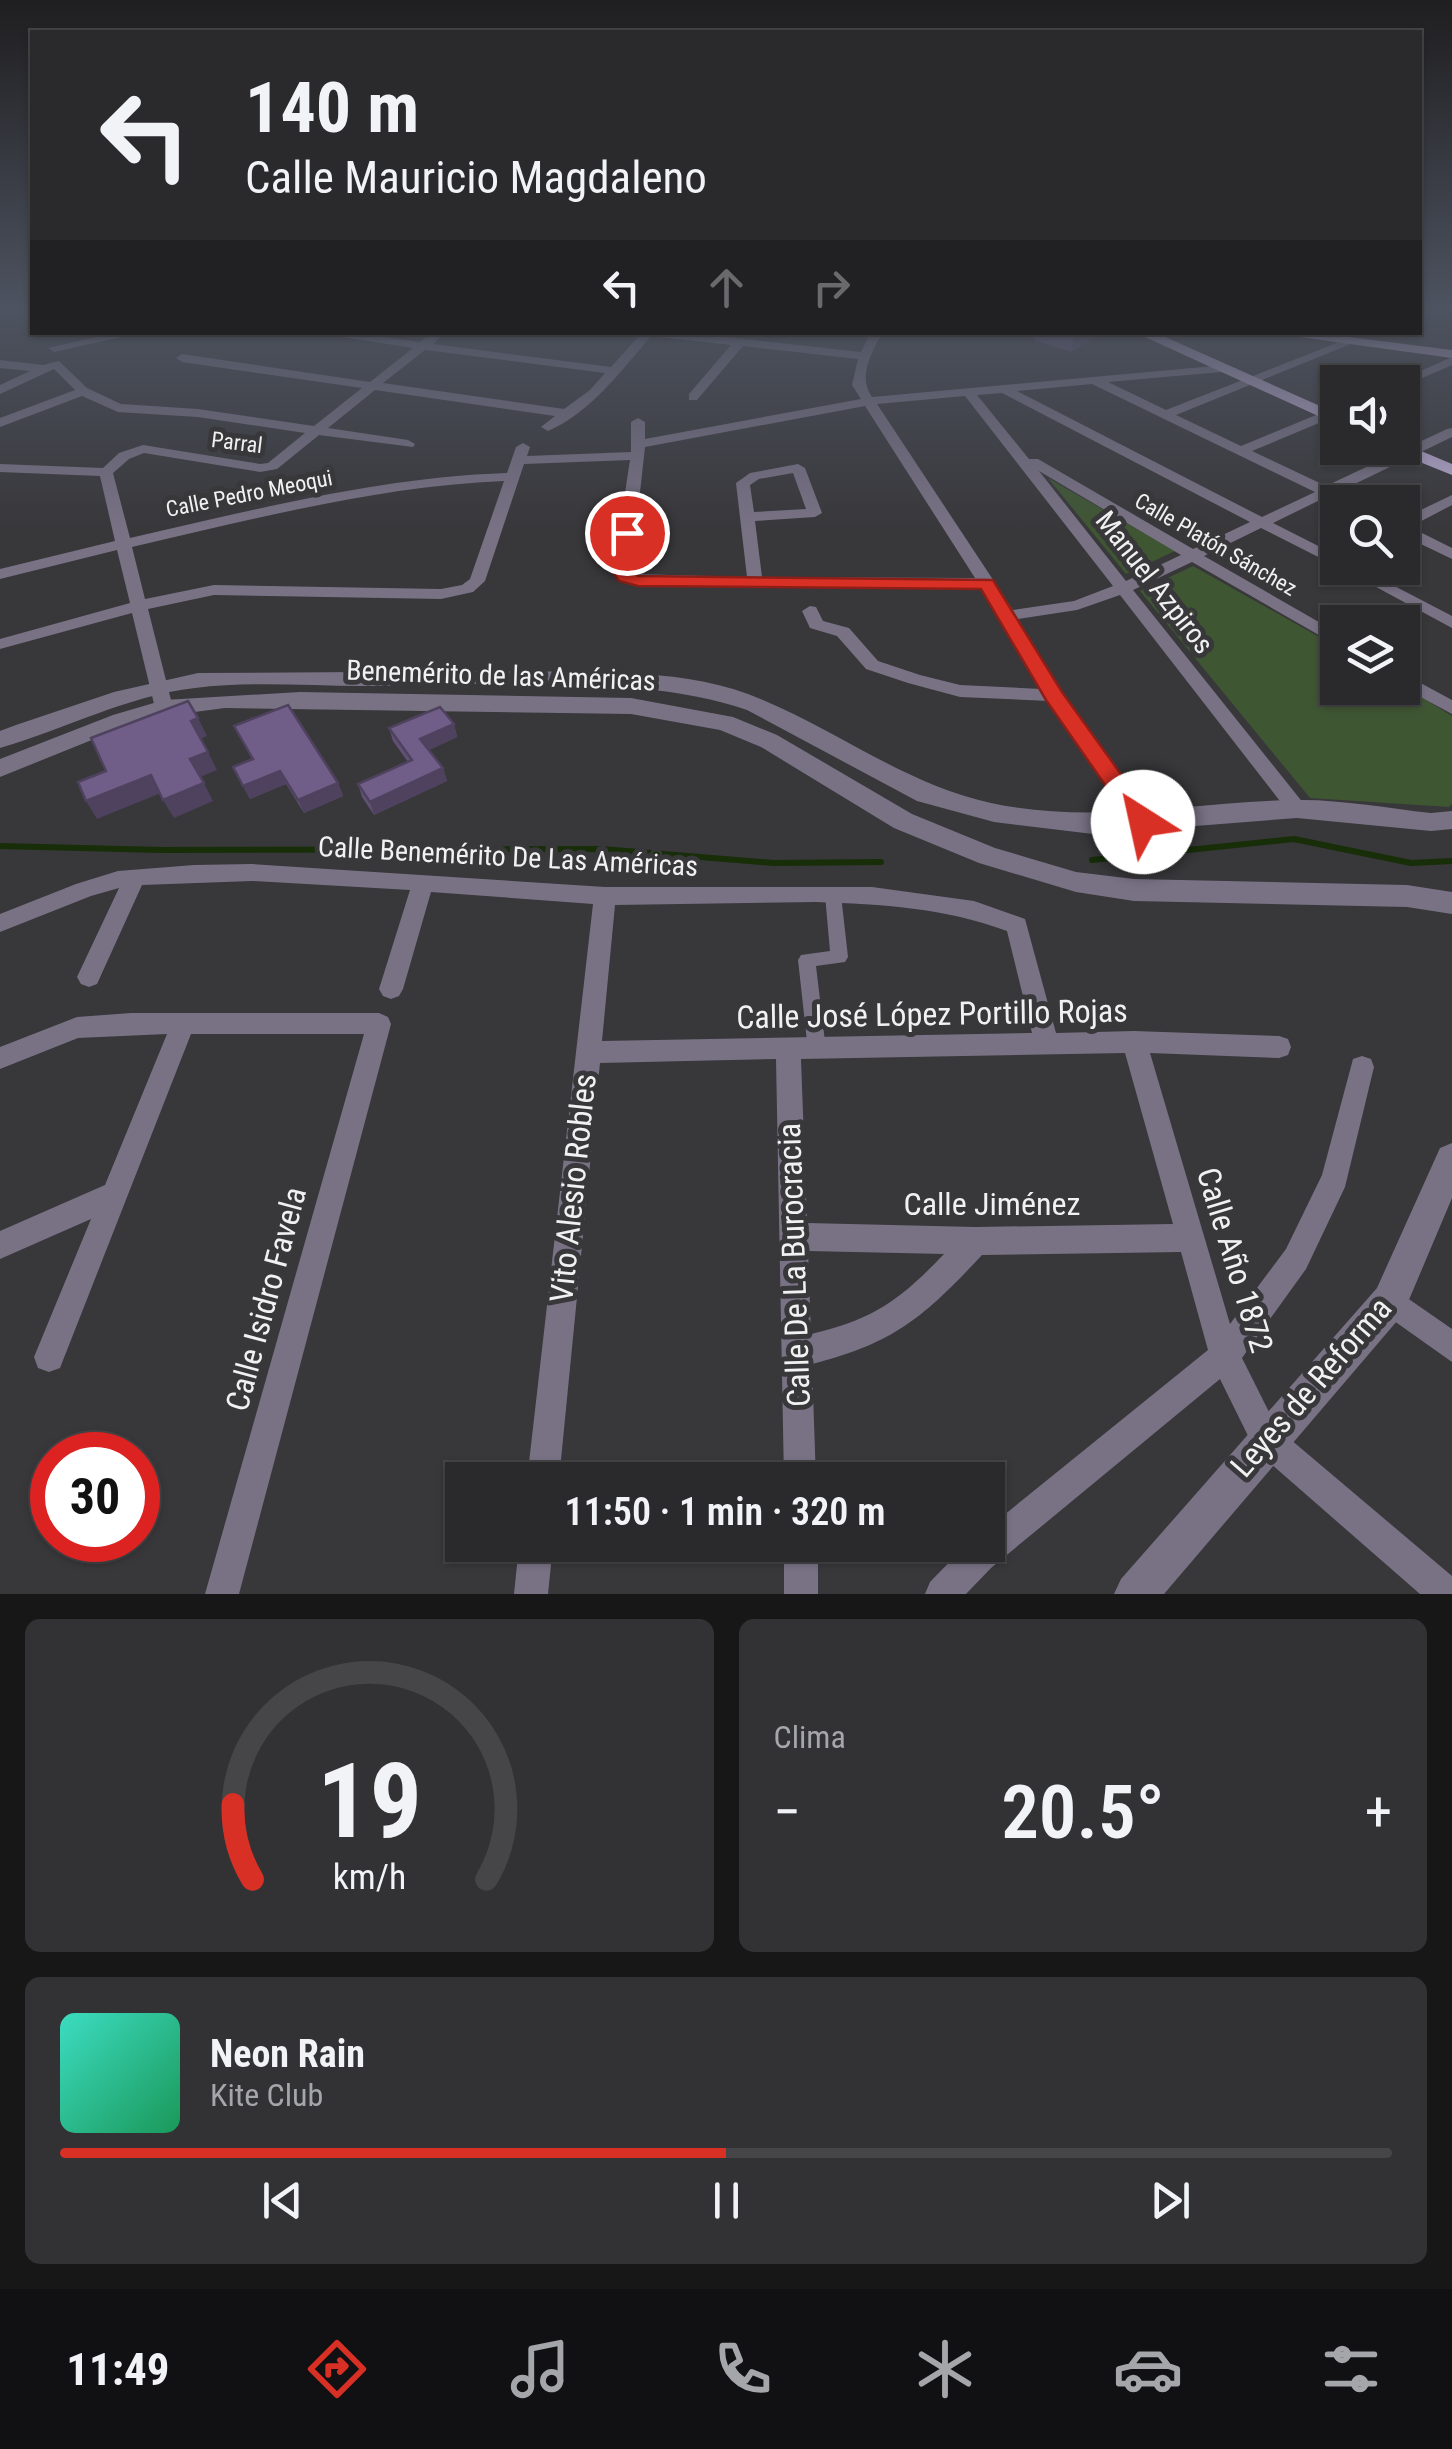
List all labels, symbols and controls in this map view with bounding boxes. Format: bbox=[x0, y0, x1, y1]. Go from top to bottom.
text: 140 m bbox=[245, 67, 419, 149]
icon: left bbox=[80, 70, 210, 200]
text: Calle Mauricio Magdaleno bbox=[245, 151, 707, 204]
icon: left bbox=[594, 260, 649, 315]
icon: ahead bbox=[699, 260, 754, 315]
icon: right bbox=[804, 260, 859, 315]
map controls bbox=[1320, 365, 1420, 705]
button: sound bbox=[1320, 365, 1420, 465]
street label: Parral bbox=[210, 427, 264, 458]
street label: Calle Pedro Meoqui bbox=[164, 465, 334, 522]
button: search bbox=[1320, 485, 1420, 585]
street label: Calle Platón Sánchez bbox=[1130, 488, 1301, 601]
pin bbox=[585, 491, 670, 576]
street label: Manuel Azpiros bbox=[1089, 505, 1220, 660]
icon: arrive bbox=[600, 506, 655, 561]
button: layers bbox=[1320, 605, 1420, 705]
street label: Benemérito de las Américas bbox=[346, 654, 656, 697]
position arrow bbox=[1091, 770, 1195, 874]
street label: Calle Benemérito De Las Américas bbox=[317, 830, 699, 883]
street label: Calle José López Portillo Rojas bbox=[736, 992, 1128, 1036]
street label: Vito Alesio Robles bbox=[542, 1072, 604, 1304]
street label: Calle De La Burocracia bbox=[770, 1122, 818, 1408]
street label: Calle Año 1872 bbox=[1189, 1163, 1281, 1357]
street label: Calle Isidro Favela bbox=[218, 1183, 314, 1415]
street label: Calle Jiménez bbox=[904, 1185, 1080, 1223]
street label: Leyes de Reforma bbox=[1223, 1289, 1399, 1485]
speed limit sign: 30 bbox=[30, 1432, 160, 1562]
text: 11:50 · 1 min · 320 m bbox=[565, 1490, 885, 1534]
text: Clima bbox=[774, 1718, 846, 1756]
text: 19 bbox=[317, 1741, 422, 1862]
text: 20.5° bbox=[1001, 1768, 1165, 1856]
text: − bbox=[774, 1780, 801, 1844]
text: + bbox=[1365, 1780, 1392, 1844]
text: km/h bbox=[332, 1856, 406, 1898]
text: Neon Rain bbox=[210, 2032, 365, 2076]
text: Kite Club bbox=[210, 2076, 323, 2114]
icon: previous bbox=[255, 2173, 310, 2228]
icon: pause bbox=[699, 2173, 754, 2228]
icon: next bbox=[1143, 2173, 1198, 2228]
icon: directions bbox=[302, 2334, 372, 2404]
icon: music bbox=[505, 2334, 575, 2404]
icon: phone bbox=[708, 2334, 778, 2404]
icon: climate bbox=[910, 2334, 980, 2404]
icon: car bbox=[1113, 2334, 1183, 2404]
icon: filters bbox=[1316, 2334, 1386, 2404]
text: 11:49 bbox=[66, 2343, 170, 2396]

